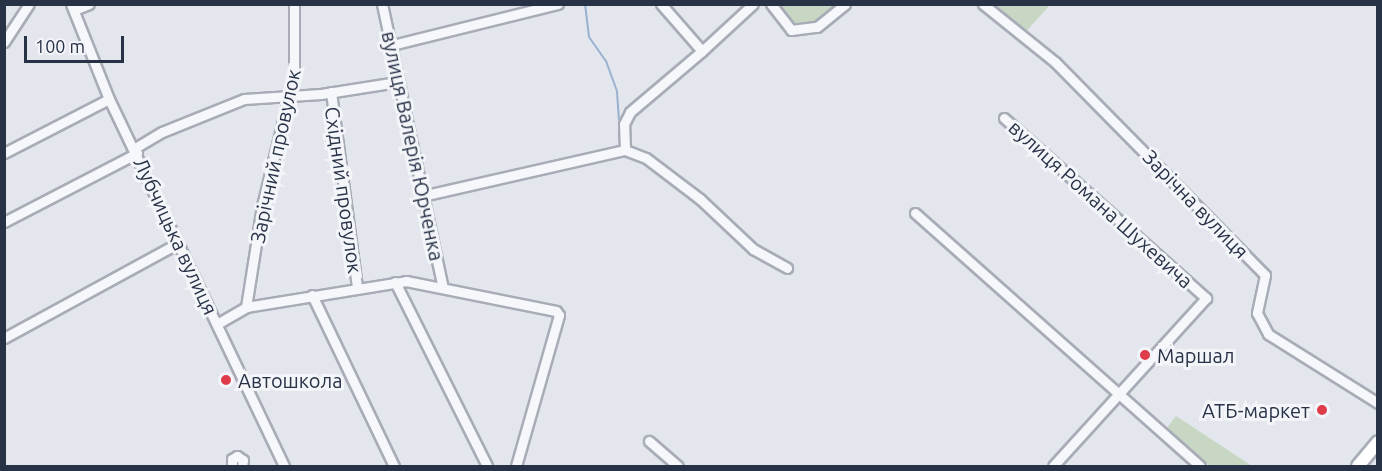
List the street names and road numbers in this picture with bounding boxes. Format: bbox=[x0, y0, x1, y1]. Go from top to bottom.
street label: вулиця Валерія Юрченка bbox=[377, 29, 449, 263]
street label: Зарічний провулок bbox=[245, 67, 305, 245]
street label: Східний провулок bbox=[320, 105, 368, 275]
street label: вулиця Романа Шухевича bbox=[1004, 115, 1198, 293]
street label: Зарічна вулиця bbox=[1138, 145, 1254, 263]
street label: Лубчицька вулиця bbox=[129, 153, 223, 319]

